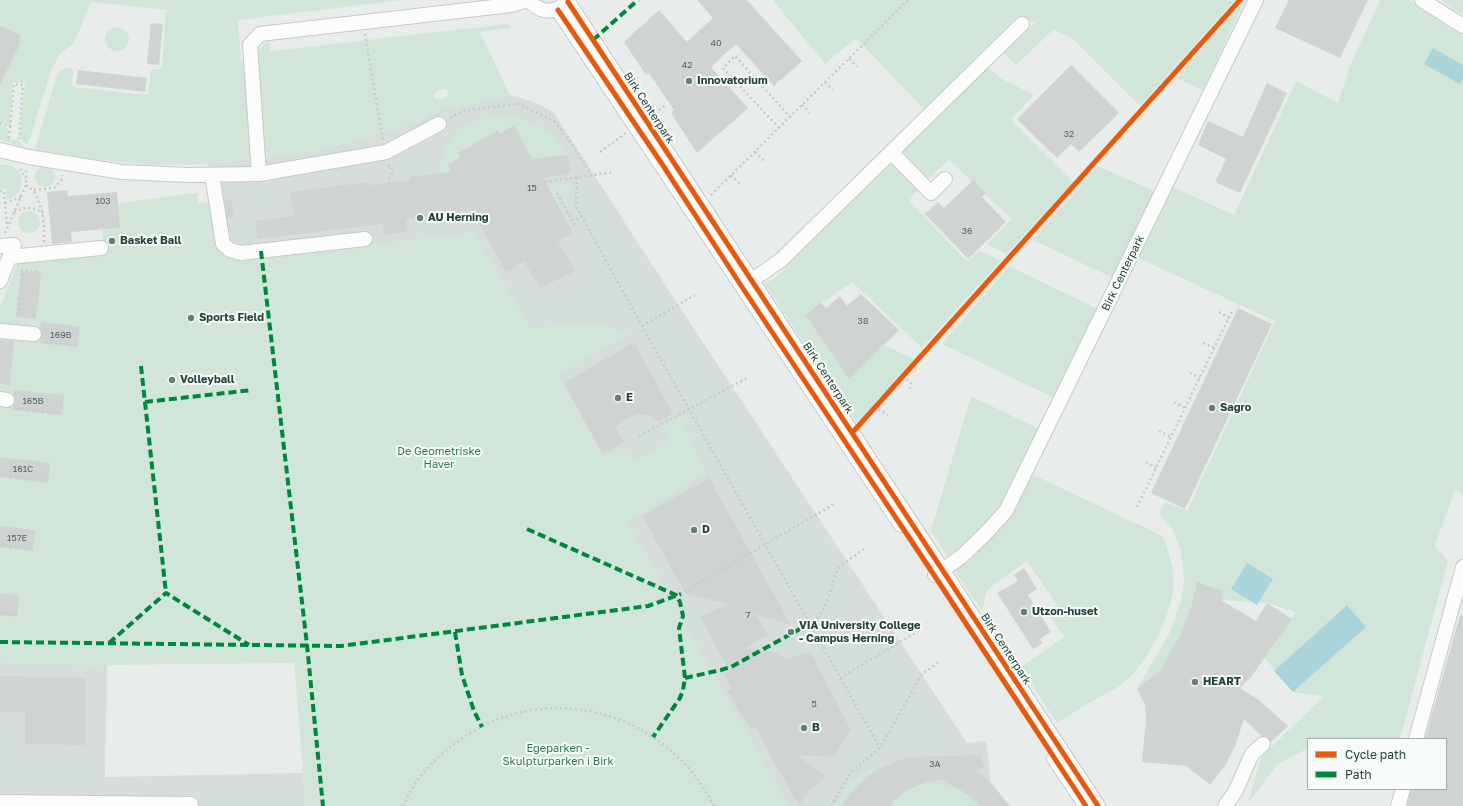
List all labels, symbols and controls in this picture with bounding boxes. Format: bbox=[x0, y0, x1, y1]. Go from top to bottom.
house number: 40 bbox=[710, 38, 722, 48]
house number: 42 bbox=[682, 60, 692, 70]
street label: Birk Centerpark bbox=[621, 70, 677, 146]
place label: Innovatorium bbox=[697, 74, 768, 88]
marker: Innovatorium bbox=[684, 76, 694, 86]
house number: 32 bbox=[1064, 129, 1074, 139]
house number: 15 bbox=[527, 183, 537, 193]
house number: 103 bbox=[95, 196, 111, 206]
place label: AU Herning bbox=[428, 211, 489, 225]
marker: AU Herning bbox=[415, 213, 425, 223]
house number: 36 bbox=[962, 226, 972, 236]
street label: Birk Centerpark bbox=[1099, 233, 1147, 313]
place label: Basket Ball bbox=[120, 234, 182, 248]
marker: Basket Ball bbox=[107, 236, 117, 246]
place label: Sports Field bbox=[199, 311, 264, 325]
marker: Sports Field bbox=[186, 313, 196, 323]
house number: 38 bbox=[858, 316, 868, 326]
house number: 169B bbox=[50, 330, 72, 340]
street label: Birk Centerpark bbox=[800, 340, 856, 416]
place label: Volleyball bbox=[180, 373, 234, 387]
marker: Volleyball bbox=[167, 375, 177, 385]
place label: E bbox=[626, 391, 633, 405]
marker: E bbox=[613, 393, 623, 403]
house number: 165B bbox=[22, 396, 44, 406]
place label: Sagro bbox=[1220, 401, 1251, 415]
marker: Sagro bbox=[1207, 403, 1217, 413]
park label: De Geometriske Haver bbox=[397, 445, 481, 471]
house number: 161C bbox=[13, 464, 33, 474]
place label: D bbox=[702, 523, 710, 537]
marker: D bbox=[689, 525, 699, 535]
house number: 157E bbox=[7, 533, 27, 543]
place label: Utzon-huset bbox=[1032, 605, 1098, 619]
marker: Utzon-huset bbox=[1019, 607, 1029, 617]
house number: 7 bbox=[746, 610, 750, 620]
street label: Birk Centerpark bbox=[978, 611, 1034, 687]
place label: VIA University College - Campus Herning bbox=[799, 619, 920, 645]
marker: VIA University College - Campus Herning bbox=[786, 627, 796, 637]
place label: HEART bbox=[1203, 675, 1241, 689]
marker: HEART bbox=[1190, 677, 1200, 687]
house number: 5 bbox=[811, 699, 817, 709]
place label: B bbox=[812, 721, 820, 735]
marker: B bbox=[799, 723, 809, 733]
legend bbox=[1307, 738, 1447, 790]
park label: Egeparken - Skulpturparken i Birk bbox=[502, 742, 614, 768]
text: Cycle path bbox=[1345, 747, 1406, 762]
house number: 3A bbox=[929, 759, 941, 769]
text: Path bbox=[1345, 767, 1372, 782]

